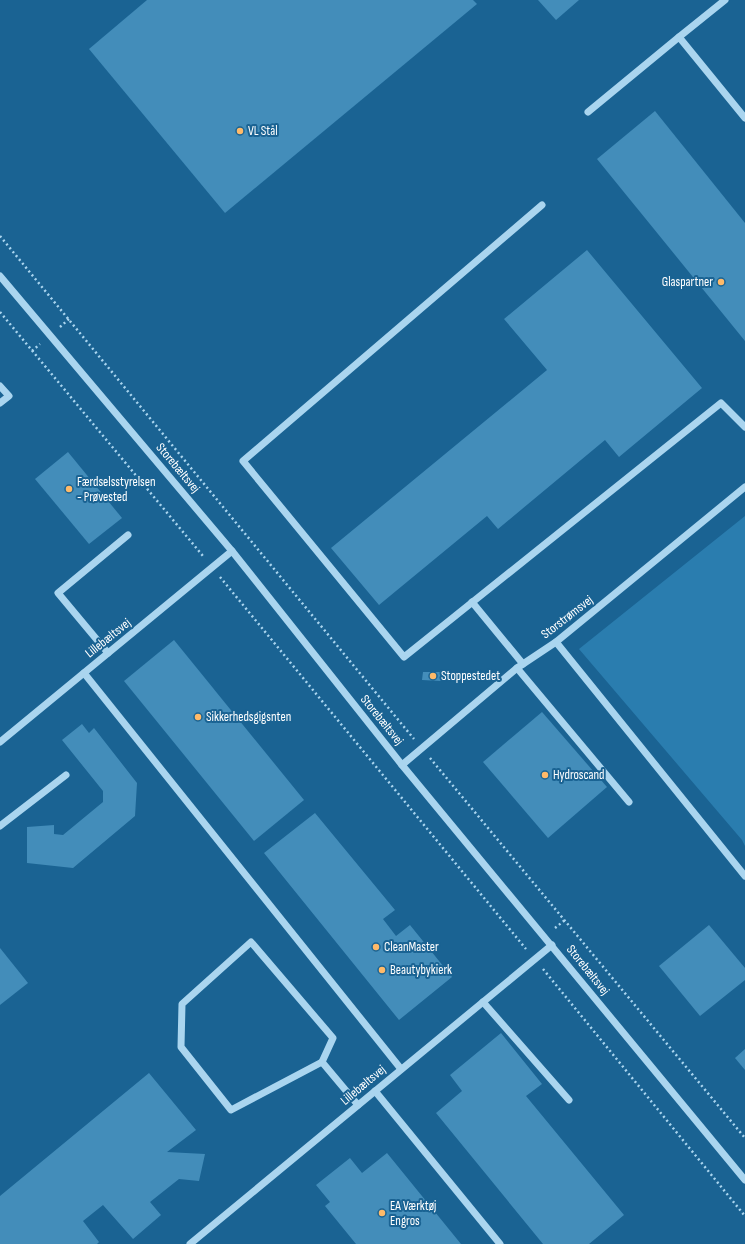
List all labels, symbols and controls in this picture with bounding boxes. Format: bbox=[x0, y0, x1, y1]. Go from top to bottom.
place label: VL Stål bbox=[248, 123, 278, 139]
marker: VL Stål bbox=[235, 126, 245, 136]
place label: Glaspartner bbox=[662, 274, 713, 290]
marker: Glaspartner bbox=[716, 277, 726, 287]
street label: Storebæltsvej bbox=[153, 440, 203, 496]
place label: Færdselsstyrelsen - Prøvested bbox=[77, 474, 156, 505]
marker: Færdselsstyrelsen - Prøvested bbox=[64, 484, 74, 494]
street label: Storstrømsvej bbox=[538, 592, 596, 642]
street label: Lillebæltsvej bbox=[82, 615, 134, 661]
place label: Stoppestedet bbox=[441, 668, 500, 684]
marker: Stoppestedet bbox=[428, 671, 438, 681]
street label: Storebæltsvej bbox=[357, 692, 407, 748]
place label: Sikkerhedsgigsnten bbox=[206, 709, 291, 725]
marker: Sikkerhedsgigsnten bbox=[193, 712, 203, 722]
place label: Hydroscand bbox=[553, 767, 605, 783]
marker: Hydroscand bbox=[540, 770, 550, 780]
place label: CleanMaster bbox=[384, 939, 439, 955]
marker: CleanMaster bbox=[371, 942, 381, 952]
street label: Storebæltsvej bbox=[563, 942, 613, 998]
place label: Beautybykierk bbox=[390, 962, 452, 978]
marker: Beautybykierk bbox=[377, 965, 387, 975]
street label: Lillebæltsvej bbox=[337, 1062, 389, 1108]
place label: EA Værktøj Engros bbox=[390, 1198, 436, 1229]
marker: EA Værktøj Engros bbox=[377, 1208, 387, 1218]

